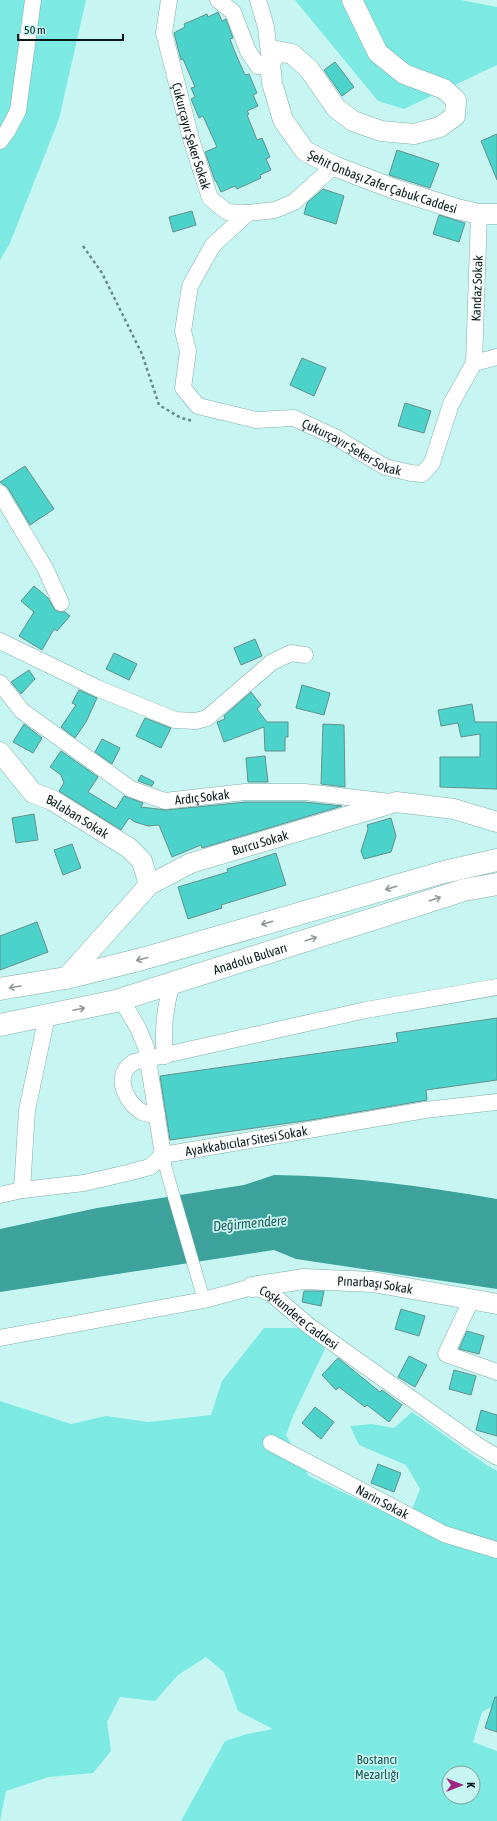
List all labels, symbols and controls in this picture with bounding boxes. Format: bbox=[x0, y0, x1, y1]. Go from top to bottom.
scale bar bbox=[18, 16, 123, 42]
text: 50 m bbox=[24, 23, 46, 37]
street label: Çukurçayır Şeker Sokak bbox=[169, 81, 214, 192]
street label: Şehit Onbaşı Zafer Çabuk Caddesi bbox=[305, 147, 459, 217]
street label: Kandaz Sokak bbox=[468, 255, 486, 322]
street label: Çukurçayır Şeker Sokak bbox=[299, 416, 403, 479]
street label: Ardıç Sokak bbox=[174, 787, 231, 808]
street label: Balaban Sokak bbox=[44, 792, 112, 842]
street label: Burcu Sokak bbox=[230, 827, 290, 858]
one-way arrow bbox=[385, 884, 398, 892]
one-way arrow bbox=[428, 895, 440, 903]
one-way arrow bbox=[260, 920, 273, 928]
one-way arrow bbox=[304, 935, 317, 942]
street label: Anadolu Bulvarı bbox=[211, 940, 289, 978]
one-way arrow bbox=[135, 956, 148, 963]
one-way arrow bbox=[9, 983, 22, 991]
one-way arrow bbox=[72, 1004, 85, 1012]
street label: Ayakkabıcılar Sitesi Sokak bbox=[184, 1123, 309, 1159]
water label: Değirmendere bbox=[212, 1212, 288, 1234]
street label: Pınarbaşı Sokak bbox=[337, 1273, 414, 1297]
street label: Coşkundere Caddesi bbox=[257, 1282, 341, 1353]
street label: Narin Sokak bbox=[353, 1482, 412, 1522]
park label: Bostancı Mezarlığı bbox=[355, 1752, 399, 1782]
north arrow bbox=[441, 1765, 481, 1805]
text: K bbox=[465, 1782, 477, 1788]

